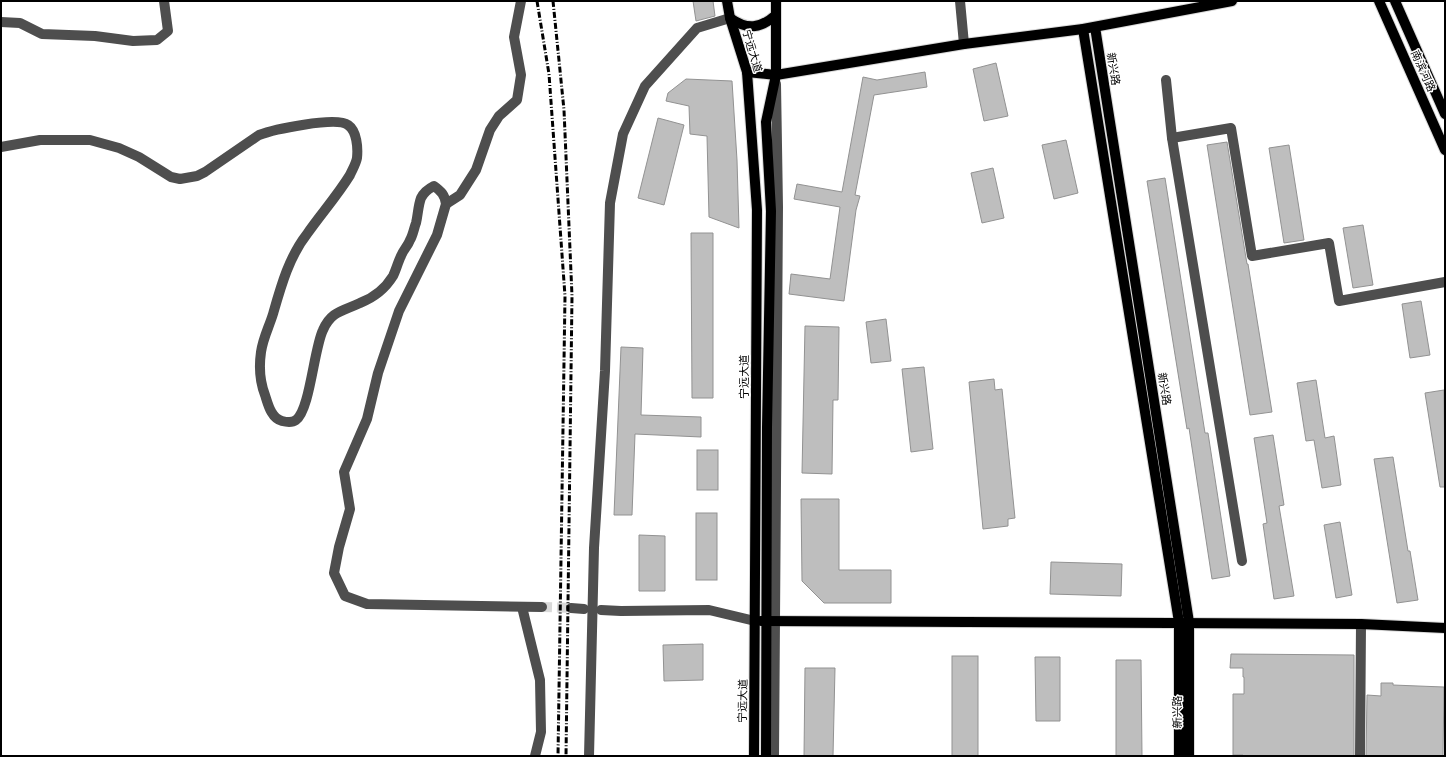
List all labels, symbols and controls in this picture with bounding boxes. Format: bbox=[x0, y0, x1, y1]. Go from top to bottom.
street label: 宁远大道 bbox=[740, 28, 764, 74]
street label: 南滨河路 bbox=[1408, 48, 1438, 94]
street label: 新兴路 bbox=[1104, 52, 1122, 86]
street label: 宁远大道 bbox=[738, 355, 751, 399]
street label: 新兴路 bbox=[1155, 372, 1173, 406]
street label: 宁远大道 bbox=[736, 679, 750, 723]
street label: 新兴路 bbox=[1171, 696, 1184, 729]

